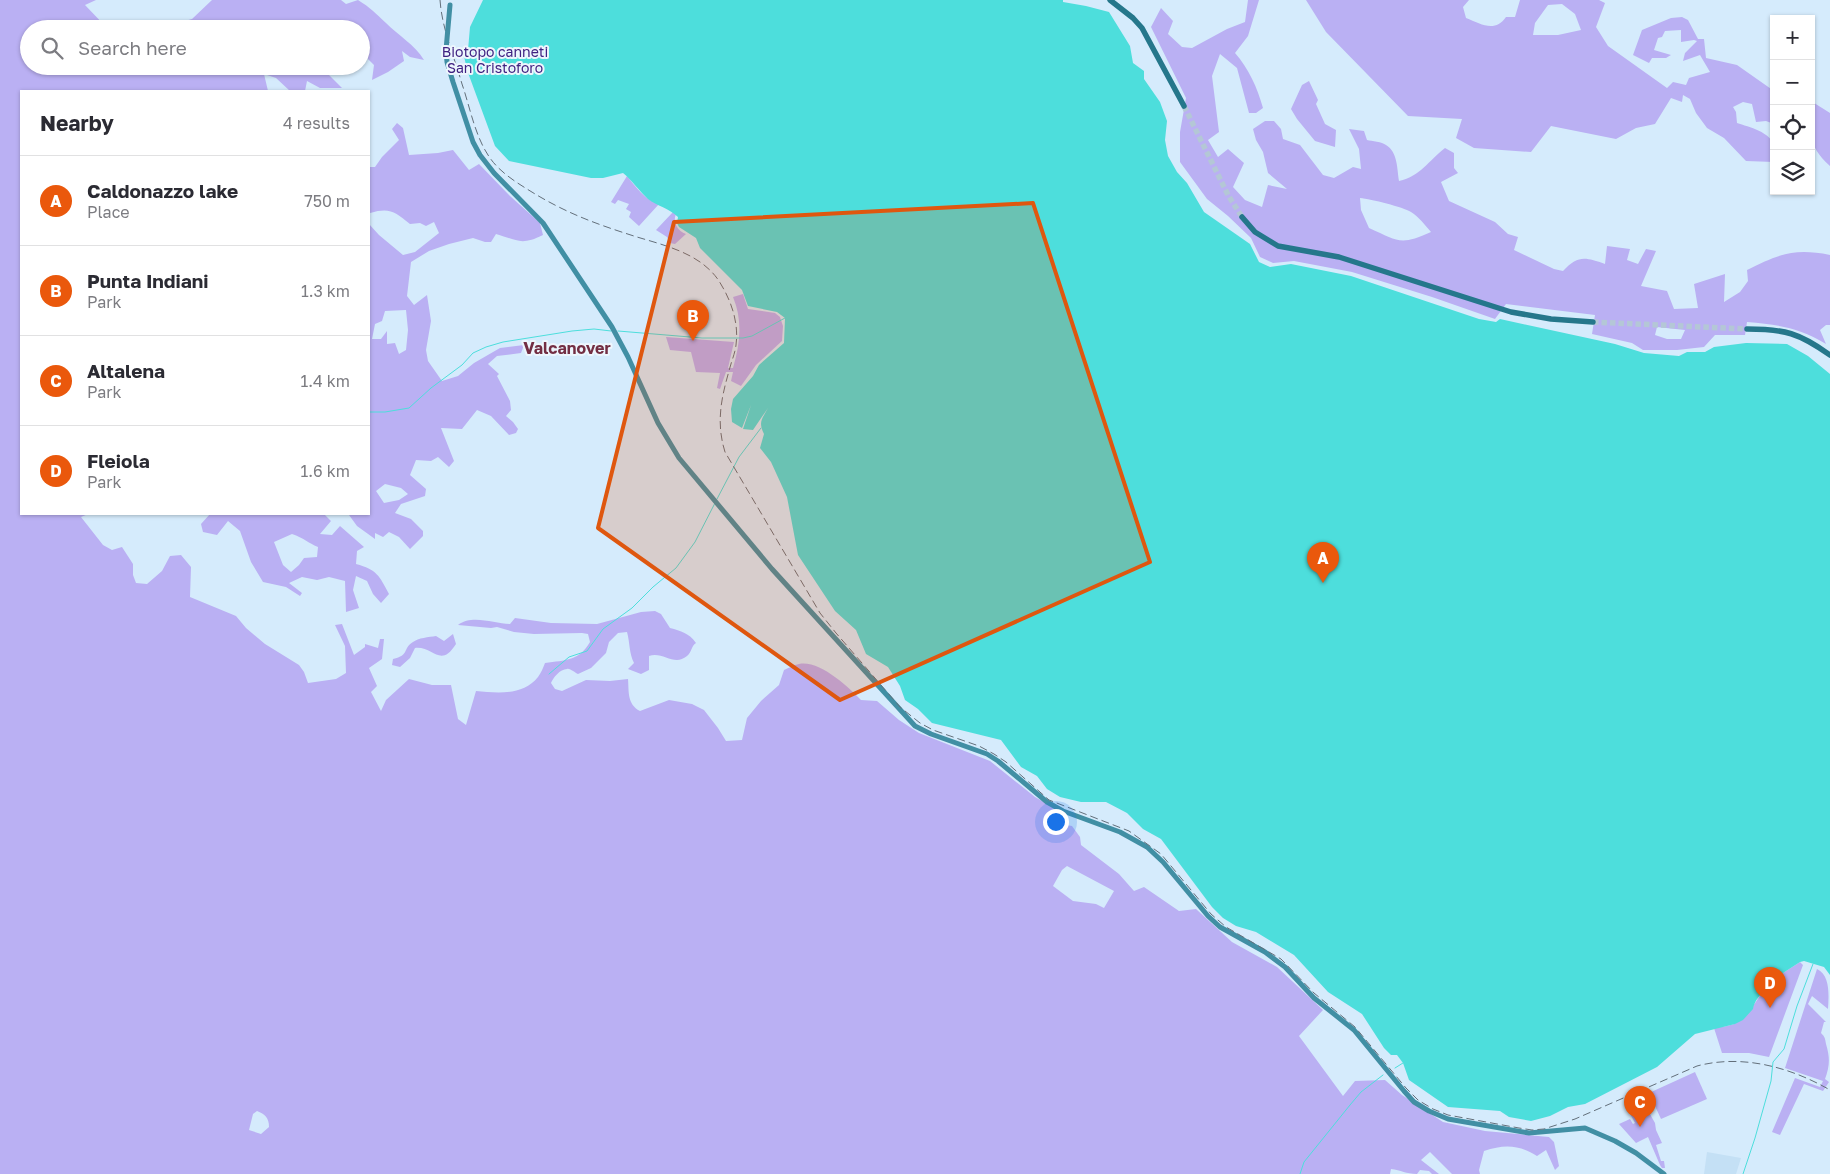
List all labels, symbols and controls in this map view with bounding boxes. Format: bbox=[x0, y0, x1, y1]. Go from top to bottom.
map controls bbox=[1770, 15, 1815, 195]
button: + bbox=[1770, 15, 1815, 60]
search box bbox=[20, 20, 370, 75]
icon: search bbox=[38, 34, 66, 62]
text: Search here bbox=[78, 36, 187, 59]
park label: Biotopo canneti San Cristoforo bbox=[442, 43, 548, 76]
button: − bbox=[1770, 60, 1815, 105]
button: locate bbox=[1770, 105, 1815, 150]
text: Nearby bbox=[40, 110, 114, 136]
text: 4 results bbox=[283, 113, 350, 133]
button: layers bbox=[1770, 150, 1815, 195]
text: Caldonazzo lake bbox=[87, 179, 238, 202]
text: A bbox=[50, 191, 62, 211]
text: 750 m bbox=[304, 191, 350, 211]
text: Place bbox=[87, 202, 130, 222]
text: Punta Indiani bbox=[87, 269, 208, 292]
text: B bbox=[50, 281, 62, 301]
text: 1.3 km bbox=[301, 281, 350, 301]
text: Park bbox=[87, 292, 122, 312]
pin: B bbox=[677, 300, 709, 341]
district label: Valcanover bbox=[523, 338, 611, 358]
text: Altalena bbox=[87, 359, 165, 382]
text: C bbox=[50, 371, 62, 391]
text: 1.4 km bbox=[300, 371, 350, 391]
text: Park bbox=[87, 382, 122, 402]
text: Fleiola bbox=[87, 449, 150, 472]
text: D bbox=[50, 461, 62, 481]
text: 1.6 km bbox=[301, 461, 350, 481]
text: Park bbox=[87, 472, 122, 492]
pin: A bbox=[1307, 542, 1339, 583]
your location bbox=[1043, 809, 1069, 835]
pin: D bbox=[1754, 967, 1786, 1008]
pin: C bbox=[1624, 1086, 1656, 1127]

